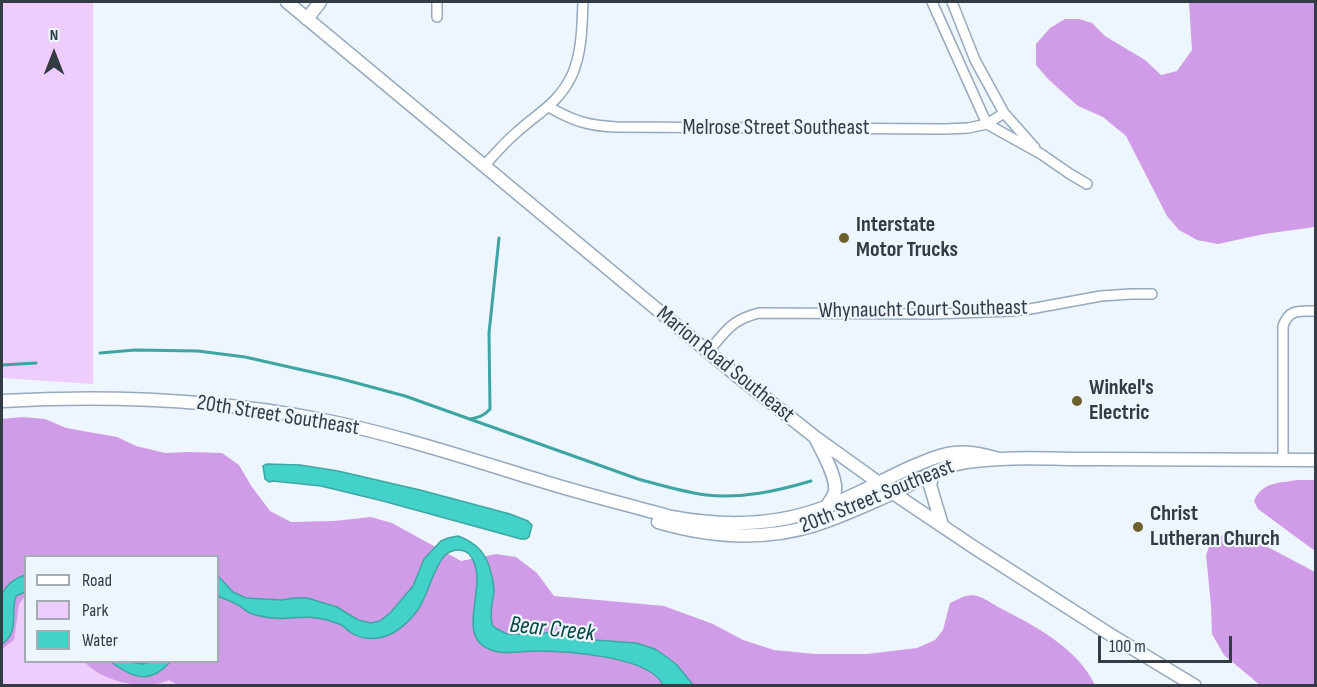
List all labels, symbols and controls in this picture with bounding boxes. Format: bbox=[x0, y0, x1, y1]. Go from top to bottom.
north arrow bbox=[24, 24, 84, 84]
text: N bbox=[50, 26, 58, 45]
street label: Melrose Street Southeast bbox=[682, 115, 870, 141]
place label: Interstate Motor Trucks bbox=[856, 212, 958, 264]
marker: Interstate Motor Trucks bbox=[837, 231, 851, 245]
street label: Whynaucht Court Southeast bbox=[818, 295, 1028, 325]
street label: Marion Road Southeast bbox=[651, 301, 799, 429]
place label: Winkel's Electric bbox=[1089, 375, 1154, 427]
street label: 20th Street Southeast bbox=[195, 390, 361, 442]
marker: Winkel's Electric bbox=[1070, 394, 1084, 408]
street label: 20th Street Southeast bbox=[796, 454, 958, 540]
place label: Christ Lutheran Church bbox=[1150, 501, 1280, 552]
marker: Christ Lutheran Church bbox=[1131, 520, 1145, 534]
legend bbox=[24, 555, 219, 663]
text: Road bbox=[82, 570, 112, 591]
text: Park bbox=[82, 600, 108, 621]
water label: Bear Creek bbox=[508, 611, 596, 649]
scale bar bbox=[1101, 624, 1234, 662]
text: Water bbox=[82, 630, 118, 651]
text: 100 m bbox=[1109, 636, 1146, 657]

